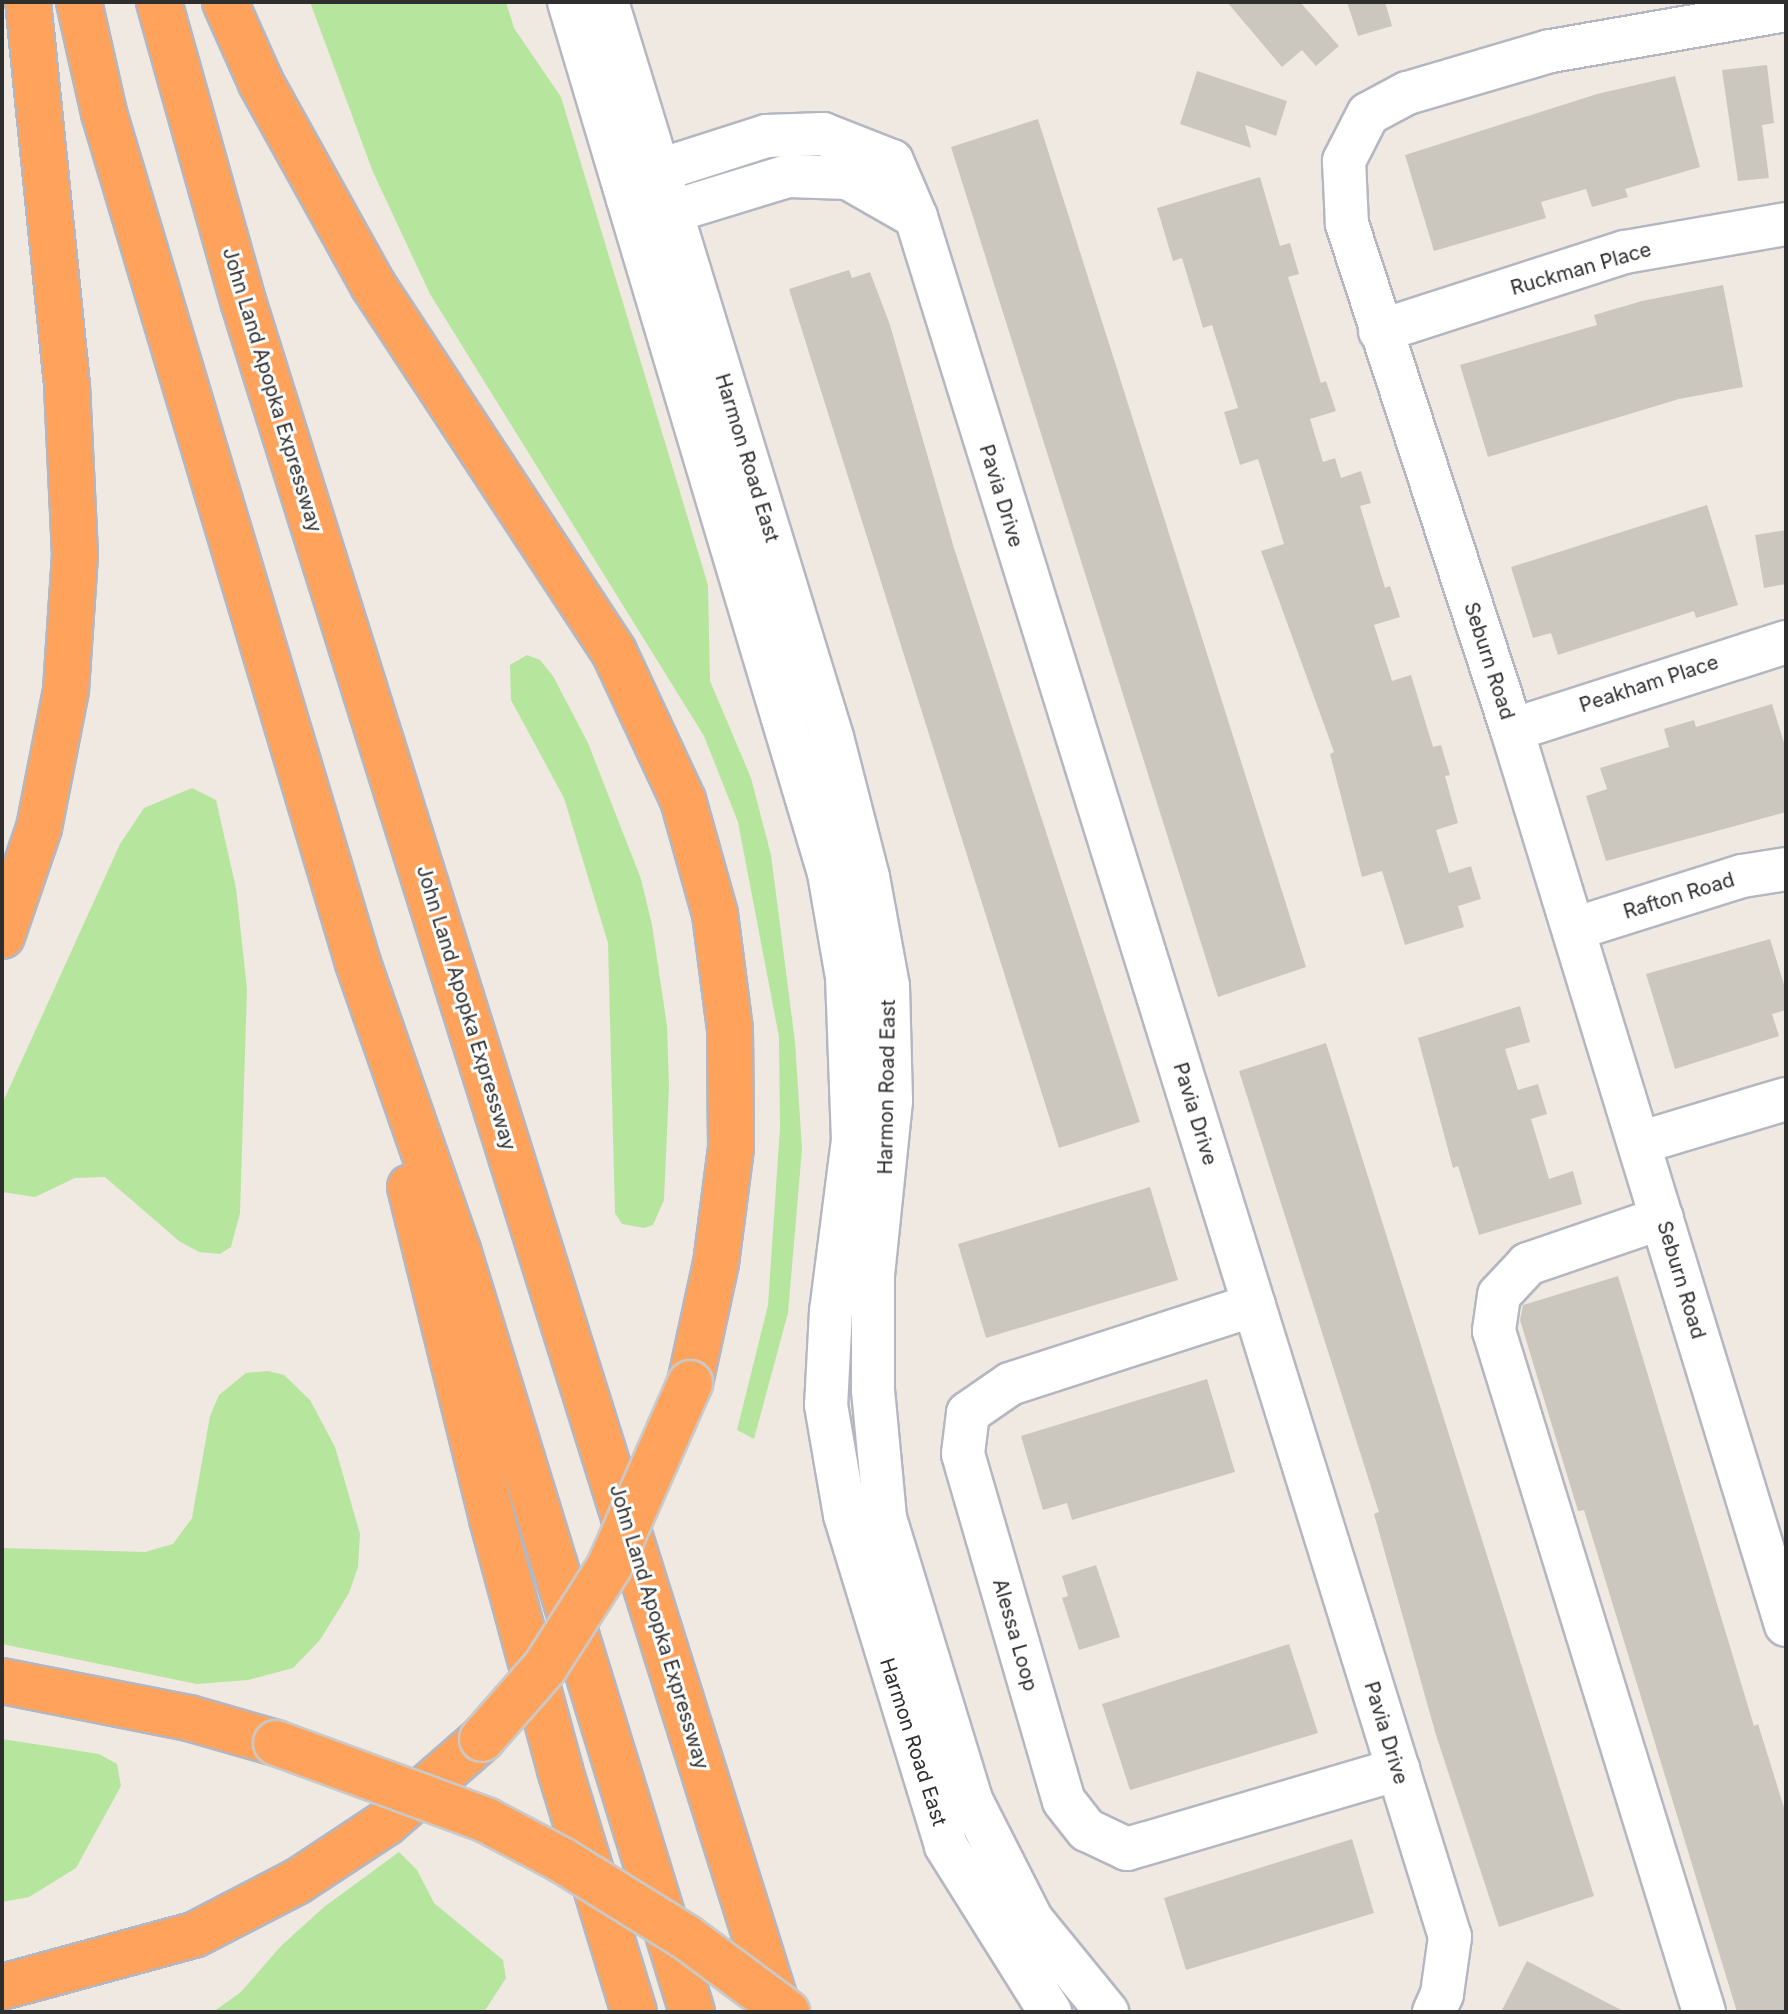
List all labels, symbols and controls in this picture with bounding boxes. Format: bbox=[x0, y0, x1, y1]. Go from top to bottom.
street label: Ruckman Place bbox=[1508, 237, 1654, 301]
street label: John Land Apopka Expressway bbox=[217, 245, 327, 535]
street label: Harmon Road East bbox=[710, 371, 784, 545]
street label: Pavia Drive bbox=[974, 442, 1028, 550]
street label: Seburn Road bbox=[1459, 599, 1519, 723]
street label: Peakham Place bbox=[1576, 650, 1722, 718]
street label: John Land Apopka Expressway bbox=[411, 863, 521, 1153]
street label: Rafton Road bbox=[1621, 868, 1737, 924]
street label: Harmon Road East bbox=[873, 999, 901, 1175]
street label: Pavia Drive bbox=[1168, 1060, 1222, 1168]
street label: Seburn Road bbox=[1652, 1218, 1710, 1342]
street label: John Land Apopka Expressway bbox=[604, 1482, 714, 1772]
street label: Alessa Loop bbox=[988, 1576, 1042, 1694]
street label: Harmon Road East bbox=[875, 1655, 951, 1829]
street label: Pavia Drive bbox=[1359, 1679, 1413, 1787]

